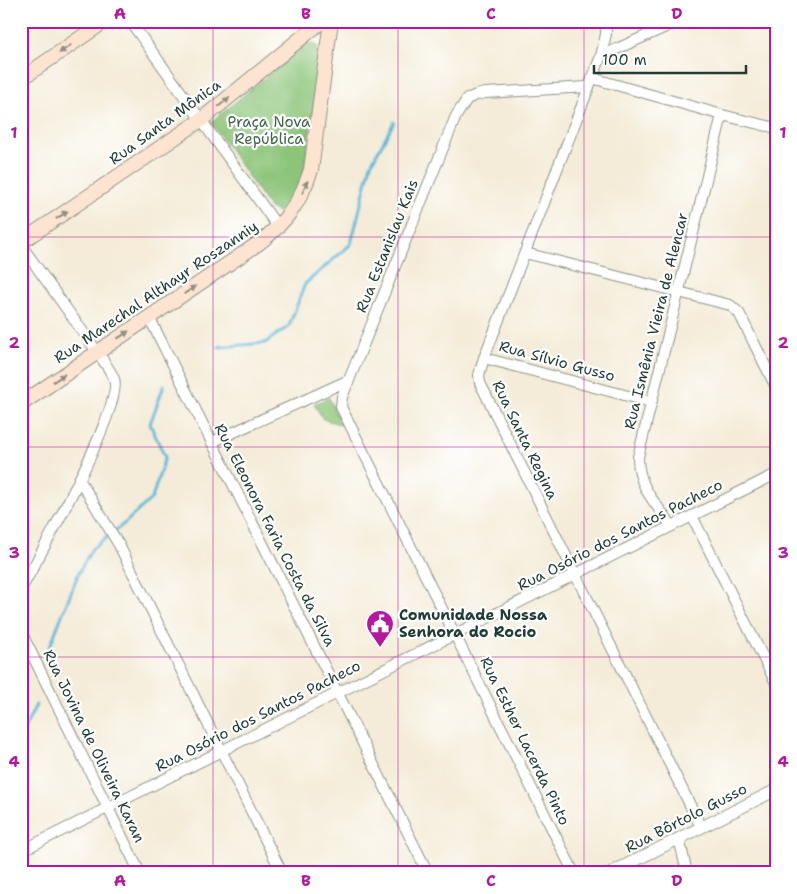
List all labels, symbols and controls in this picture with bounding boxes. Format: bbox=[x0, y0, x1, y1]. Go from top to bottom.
text: A bbox=[114, 3, 126, 24]
text: B bbox=[301, 3, 311, 24]
text: C bbox=[486, 3, 496, 24]
text: D bbox=[671, 3, 683, 24]
scale bar bbox=[594, 42, 747, 74]
one-way arrow bbox=[58, 44, 72, 54]
text: 100 m bbox=[602, 50, 647, 70]
street label: Rua Santa Mônica bbox=[105, 74, 225, 169]
one-way arrow bbox=[217, 96, 230, 107]
park label: Praça Nova República bbox=[228, 112, 311, 149]
text: 1 bbox=[10, 122, 18, 143]
text: 1 bbox=[779, 122, 787, 143]
street label: Rua Estanislau Kais bbox=[351, 176, 423, 316]
one-way arrow bbox=[301, 179, 309, 194]
one-way arrow bbox=[55, 210, 68, 220]
street label: Rua Ismênia Vieira de Alencar bbox=[619, 210, 693, 432]
street label: Rua Marechal Althayr Roszanniy bbox=[50, 216, 262, 368]
one-way arrow bbox=[183, 285, 196, 295]
one-way arrow bbox=[117, 330, 130, 340]
text: 2 bbox=[8, 332, 20, 353]
text: 2 bbox=[777, 332, 789, 353]
street label: Rua Sílvio Gusso bbox=[497, 336, 617, 386]
one-way arrow bbox=[53, 373, 66, 383]
street label: Rua Santa Regina bbox=[488, 377, 563, 503]
street label: Rua Eleonora Faria Costa da Silva bbox=[210, 420, 340, 650]
street label: Rua Osório dos Santos Pacheco bbox=[514, 474, 726, 596]
text: 3 bbox=[8, 542, 20, 563]
text: 3 bbox=[777, 542, 789, 563]
place label: Comunidade Nossa Senhora do Rocio bbox=[399, 605, 548, 642]
public building icon: Comunidade Nossa Senhora do Rocio bbox=[365, 609, 395, 648]
street label: Rua Jovina de Oliveira Karan bbox=[38, 646, 150, 846]
street label: Rua Esther Lacerda Pinto bbox=[475, 653, 575, 829]
street label: Rua Osório dos Santos Pacheco bbox=[152, 655, 364, 777]
text: 4 bbox=[8, 751, 20, 772]
text: 4 bbox=[777, 751, 789, 772]
street label: Rua Bôrtolo Gusso bbox=[622, 779, 750, 857]
text: A bbox=[114, 870, 126, 891]
text: B bbox=[301, 870, 311, 891]
text: C bbox=[486, 870, 496, 891]
text: D bbox=[671, 870, 683, 891]

